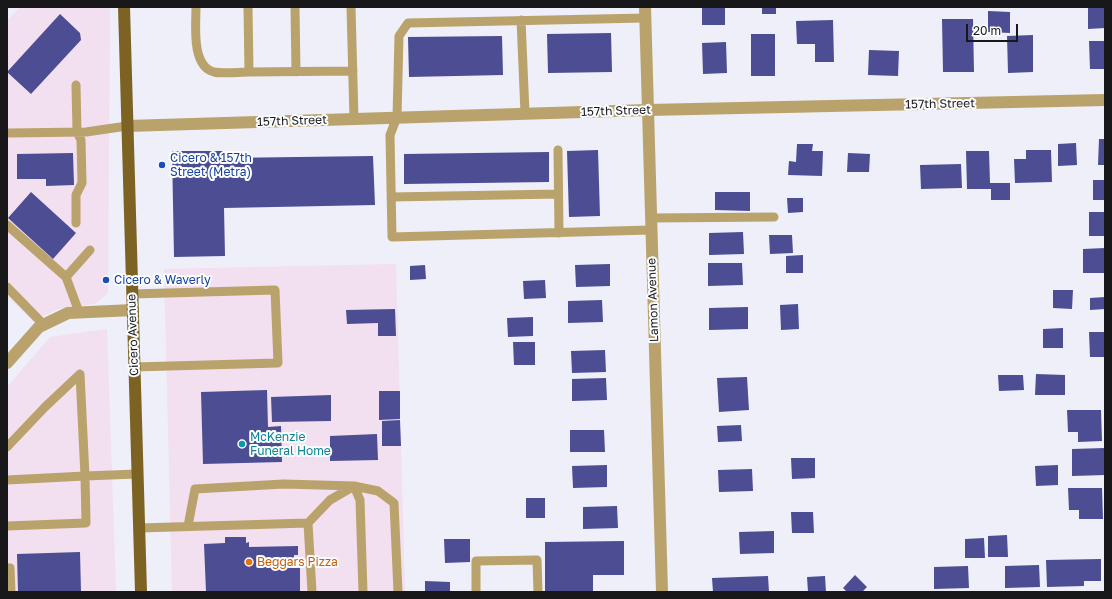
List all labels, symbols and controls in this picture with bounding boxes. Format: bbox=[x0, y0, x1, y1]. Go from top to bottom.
scale bar bbox=[968, 16, 1020, 42]
text: 20 m bbox=[973, 23, 1001, 38]
street label: 157th Street bbox=[905, 96, 975, 112]
street label: 157th Street bbox=[581, 103, 651, 119]
street label: 157th Street bbox=[257, 113, 327, 129]
place label: Cicero & 157th Street (Metra) bbox=[170, 151, 252, 179]
marker: Cicero & 157th Street (Metra) bbox=[157, 160, 167, 170]
street label: Lamon Avenue bbox=[644, 258, 662, 342]
place label: Cicero & Waverly bbox=[114, 273, 211, 287]
marker: Cicero & Waverly bbox=[101, 275, 111, 285]
street label: Cicero Avenue bbox=[124, 294, 142, 376]
place label: McKenzie Funeral Home bbox=[250, 430, 331, 458]
marker: McKenzie Funeral Home bbox=[237, 439, 247, 449]
place label: Beggars Pizza bbox=[257, 555, 338, 569]
marker: Beggars Pizza bbox=[244, 557, 254, 567]

